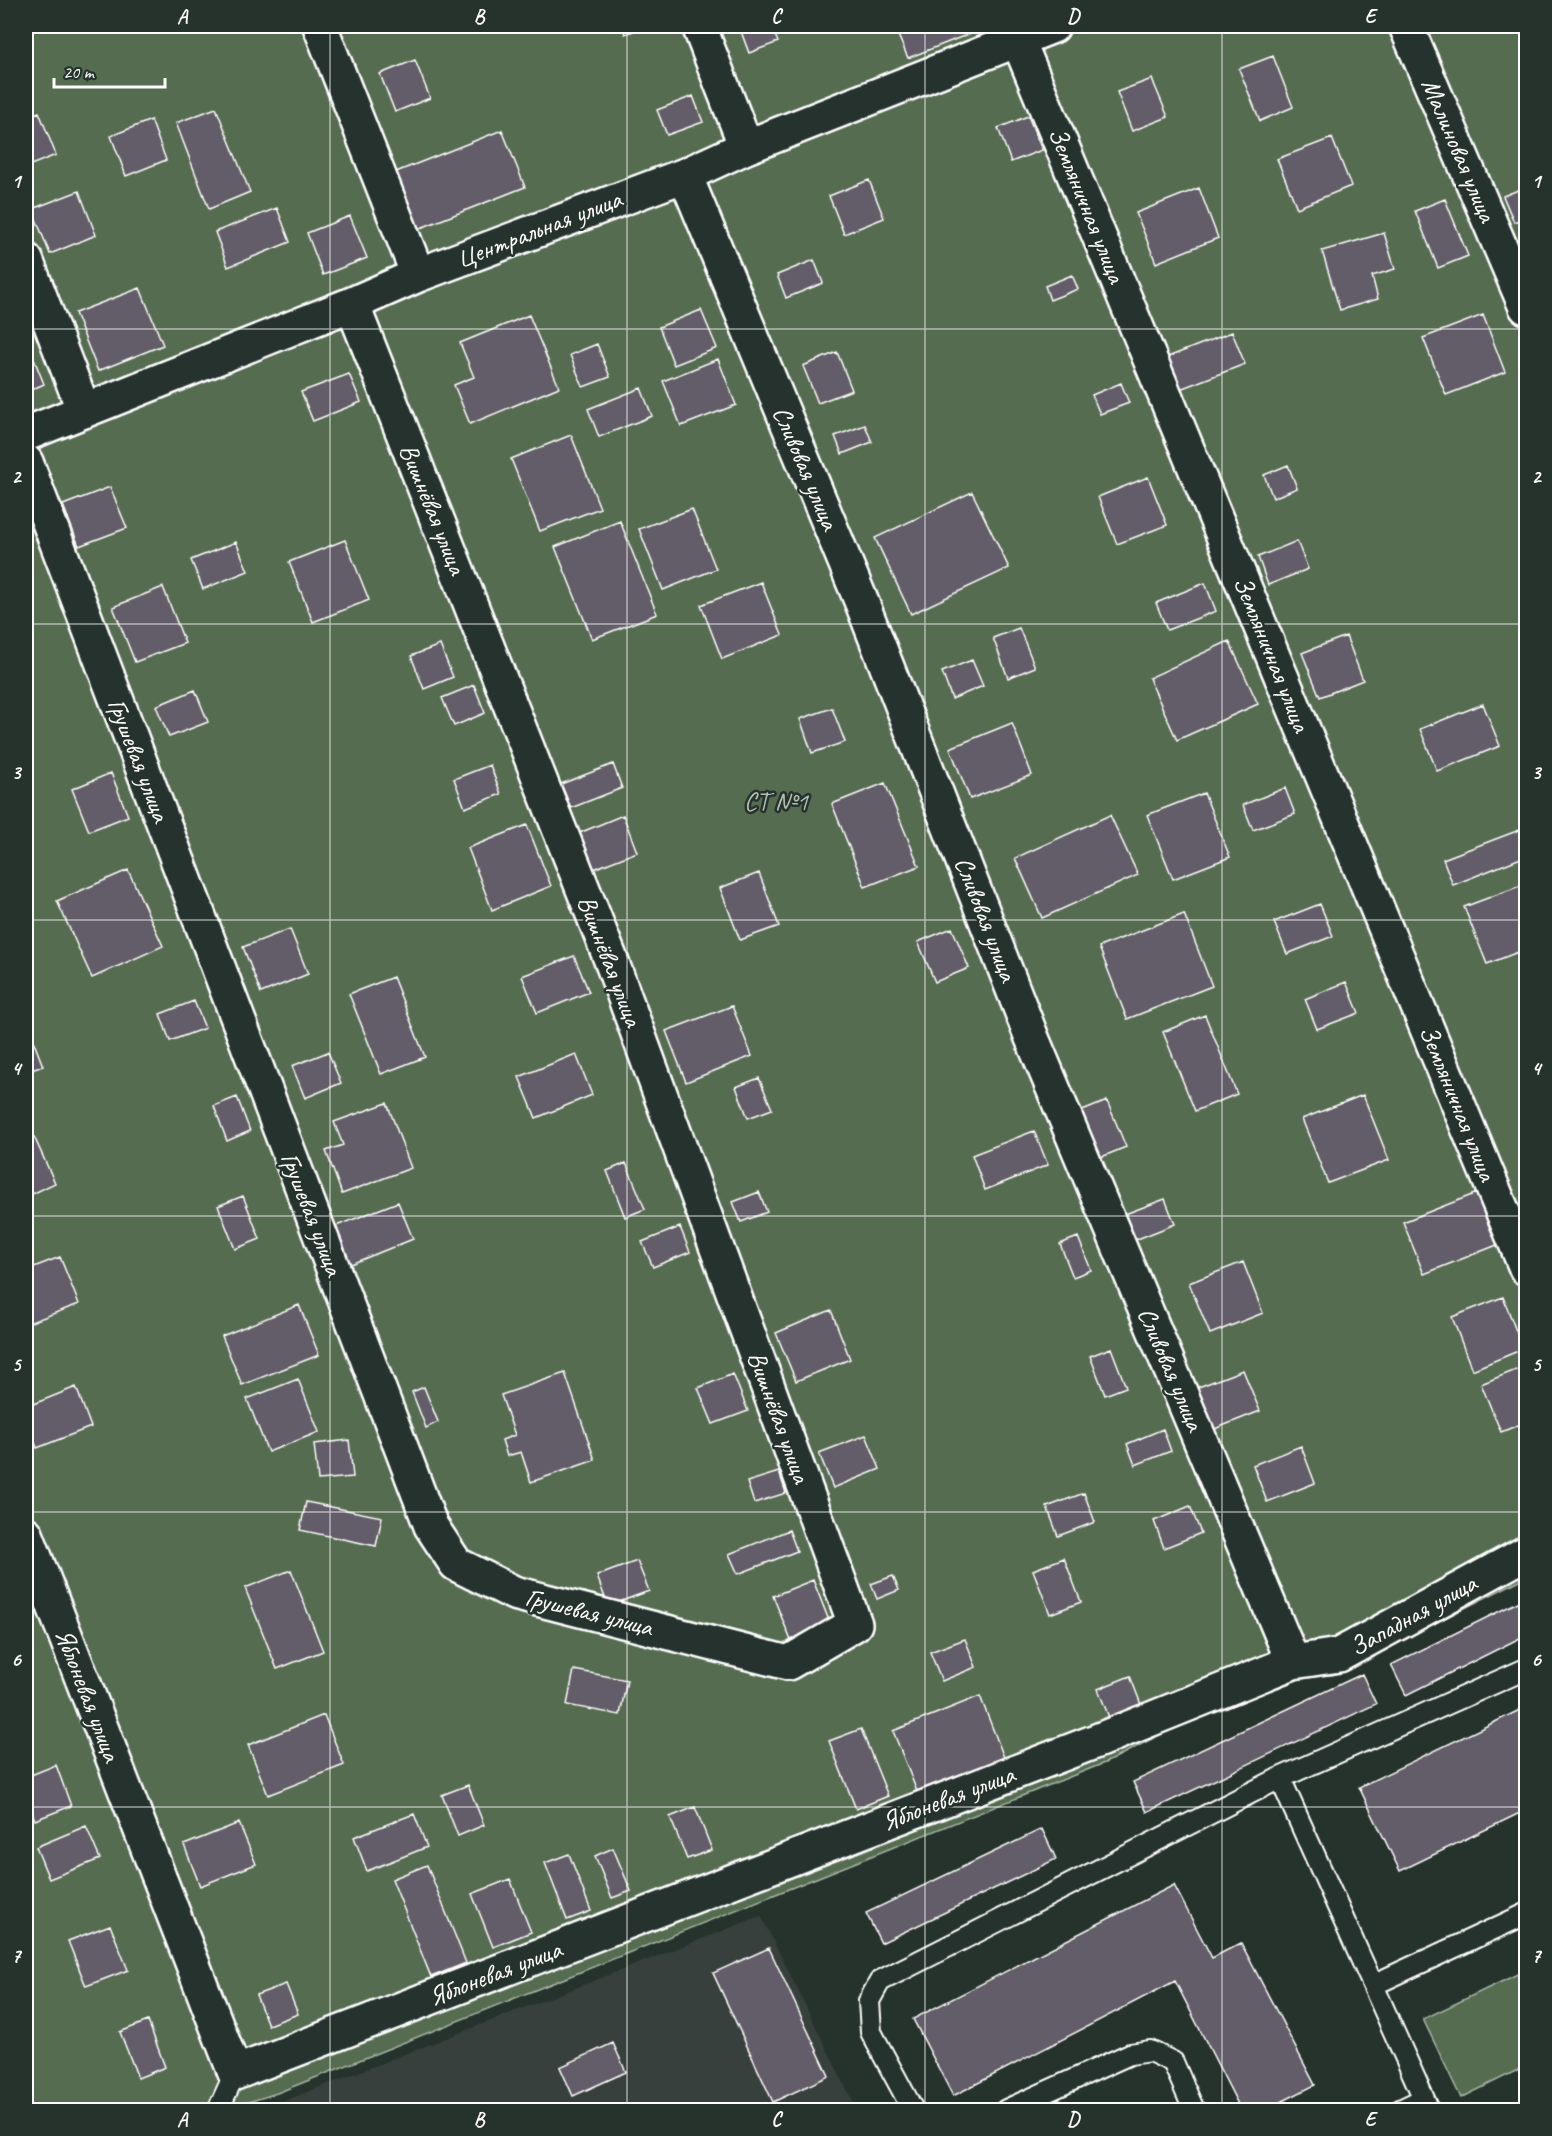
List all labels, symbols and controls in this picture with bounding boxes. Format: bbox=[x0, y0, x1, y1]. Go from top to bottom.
text: A bbox=[177, 4, 189, 29]
text: B bbox=[474, 4, 486, 29]
text: C bbox=[771, 4, 783, 29]
text: D bbox=[1067, 4, 1081, 29]
text: E bbox=[1365, 4, 1379, 29]
scale bar bbox=[54, 51, 165, 89]
text: 20 m bbox=[63, 61, 96, 83]
street label: Малиновая улица bbox=[1414, 73, 1505, 228]
street label: Земляничная улица bbox=[1041, 122, 1134, 289]
text: 1 bbox=[12, 169, 23, 194]
text: 1 bbox=[1532, 169, 1543, 194]
street label: Центральная улица bbox=[452, 182, 628, 276]
street label: Сливовая улица bbox=[765, 401, 847, 536]
street label: Вишнёвая улица bbox=[392, 439, 475, 581]
text: 2 bbox=[12, 464, 23, 489]
text: 2 bbox=[1532, 464, 1543, 489]
street label: Земляничная улица bbox=[1226, 571, 1319, 738]
street label: Грушевая улица bbox=[100, 693, 178, 828]
text: 3 bbox=[12, 760, 23, 785]
text: 3 bbox=[1532, 760, 1543, 785]
park label: СТ №1 bbox=[744, 785, 809, 818]
street label: Сливовая улица bbox=[947, 852, 1025, 988]
street label: Вишнёвая улица bbox=[570, 891, 651, 1033]
street label: Земляничная улица bbox=[1412, 1020, 1505, 1187]
text: 4 bbox=[12, 1056, 24, 1081]
text: 4 bbox=[1532, 1056, 1544, 1081]
street label: Грушевая улица bbox=[273, 1147, 351, 1282]
street label: Сливовая улица bbox=[1130, 1302, 1212, 1437]
street label: Вишнёвая улица bbox=[740, 1347, 819, 1489]
text: 5 bbox=[12, 1352, 23, 1377]
text: 5 bbox=[1532, 1352, 1543, 1377]
street label: Западная улица bbox=[1344, 1566, 1484, 1663]
street label: Грушевая улица bbox=[522, 1580, 658, 1644]
street label: Яблоневая улица bbox=[48, 1624, 129, 1768]
text: 6 bbox=[11, 1647, 22, 1672]
text: 6 bbox=[1531, 1647, 1542, 1672]
street label: Яблоневая улица bbox=[877, 1757, 1021, 1838]
street label: Яблоневая улица bbox=[424, 1932, 568, 2013]
text: 7 bbox=[12, 1943, 23, 1968]
text: 7 bbox=[1532, 1943, 1543, 1968]
text: A bbox=[177, 2107, 189, 2132]
text: B bbox=[474, 2107, 486, 2132]
text: C bbox=[771, 2107, 783, 2132]
text: D bbox=[1067, 2107, 1081, 2132]
text: E bbox=[1365, 2107, 1379, 2132]

